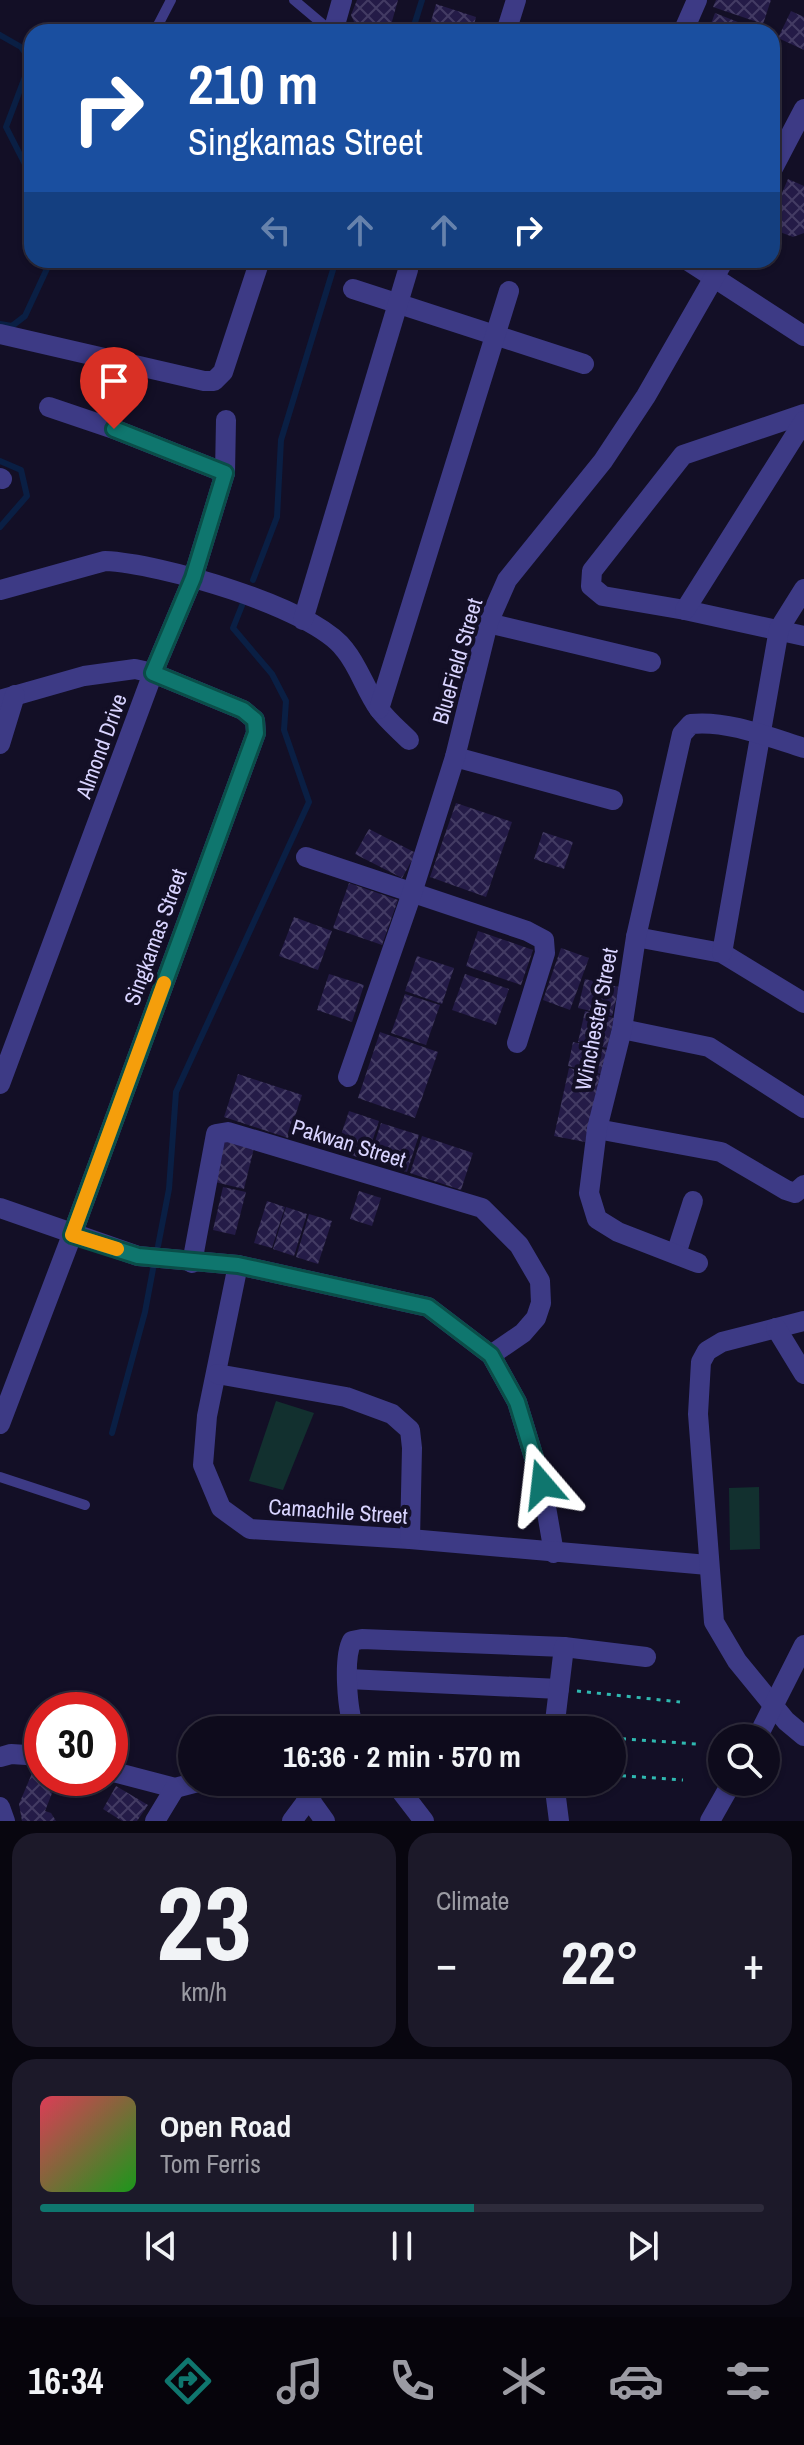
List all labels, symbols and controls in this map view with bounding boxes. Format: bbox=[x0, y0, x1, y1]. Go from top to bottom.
text: 210 m bbox=[188, 46, 318, 121]
icon: right bbox=[56, 56, 160, 160]
text: Singkamas Street bbox=[188, 118, 423, 166]
icon: left bbox=[254, 208, 298, 252]
icon: ahead bbox=[338, 208, 382, 252]
icon: ahead bbox=[422, 208, 466, 252]
icon: right bbox=[506, 208, 550, 252]
pin bbox=[80, 347, 148, 429]
icon: arrive bbox=[92, 359, 136, 403]
street label: BlueField Street bbox=[425, 595, 489, 727]
street label: Almond Drive bbox=[68, 690, 134, 803]
street label: Singkamas Street bbox=[116, 864, 194, 1010]
street label: Winchester Street bbox=[568, 945, 624, 1093]
street label: Pakwan Street bbox=[289, 1112, 409, 1174]
position arrow bbox=[500, 1442, 584, 1526]
street label: Camachile Street bbox=[267, 1491, 409, 1531]
speed limit sign: 30 bbox=[24, 1692, 128, 1796]
map controls bbox=[708, 1724, 780, 1796]
button: search bbox=[708, 1724, 780, 1796]
text: 16:36 · 2 min · 570 m bbox=[283, 1736, 521, 1776]
text: 23 bbox=[157, 1852, 251, 1992]
text: Climate bbox=[436, 1883, 509, 1918]
text: 22° bbox=[561, 1922, 639, 2003]
text: − bbox=[436, 1933, 457, 1993]
text: + bbox=[743, 1933, 764, 1993]
text: km/h bbox=[181, 1974, 227, 2009]
text: Open Road bbox=[160, 2106, 291, 2146]
text: Tom Ferris bbox=[160, 2146, 261, 2181]
icon: previous bbox=[139, 2224, 183, 2268]
icon: pause bbox=[380, 2224, 424, 2268]
icon: next bbox=[621, 2224, 665, 2268]
icon: directions bbox=[160, 2353, 216, 2409]
icon: music bbox=[272, 2353, 328, 2409]
icon: phone bbox=[384, 2353, 440, 2409]
icon: climate bbox=[496, 2353, 552, 2409]
icon: car bbox=[608, 2353, 664, 2409]
icon: filters bbox=[720, 2353, 776, 2409]
text: 16:34 bbox=[28, 2357, 104, 2405]

